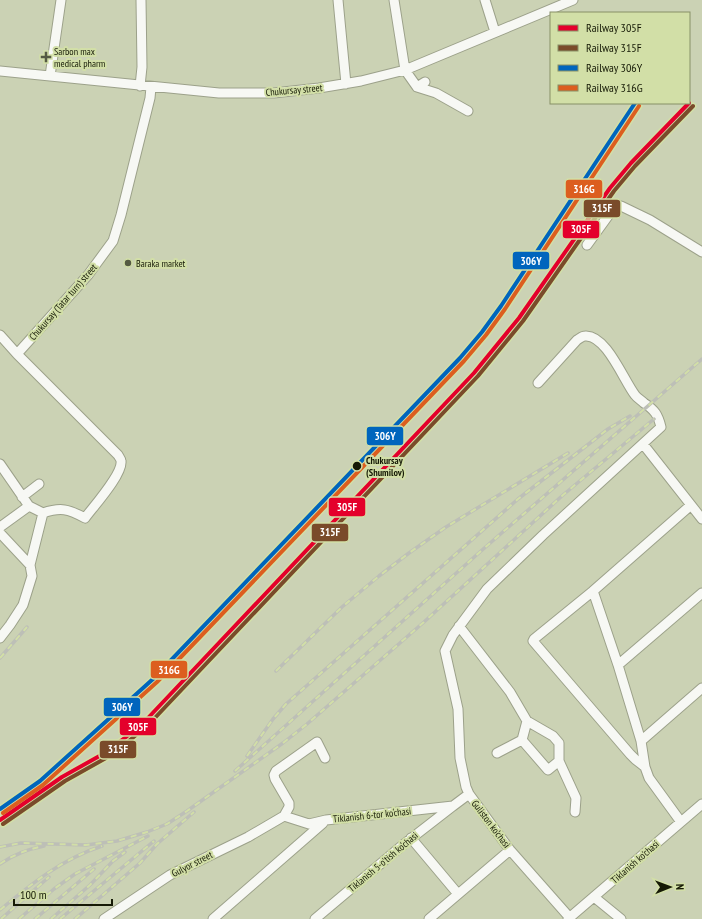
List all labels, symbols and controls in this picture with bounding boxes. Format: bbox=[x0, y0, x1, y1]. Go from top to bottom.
legend bbox=[550, 12, 690, 104]
text: Railway 305F bbox=[586, 20, 642, 35]
text: Railway 315F bbox=[586, 40, 642, 55]
place label: Sarbon max medical pharm bbox=[54, 45, 105, 70]
marker: Sarbon max medical pharm bbox=[41, 52, 51, 62]
text: Railway 306Y bbox=[586, 60, 643, 75]
text: Railway 316G bbox=[586, 80, 643, 95]
street label: Chukursay street bbox=[265, 81, 323, 99]
line badge: 316G bbox=[565, 179, 603, 199]
text: 316G bbox=[573, 182, 595, 196]
line badge: 315F bbox=[583, 199, 621, 218]
text: 315F bbox=[592, 201, 613, 215]
line badge: 305F bbox=[562, 220, 600, 239]
text: 305F bbox=[571, 222, 592, 236]
line badge: 306Y bbox=[512, 251, 550, 270]
text: 306Y bbox=[520, 254, 542, 268]
place label: Baraka market bbox=[136, 257, 186, 270]
marker: Baraka market bbox=[123, 258, 133, 268]
street label: Chukursay (Tatar turn) street bbox=[26, 261, 100, 343]
line badge: 306Y bbox=[366, 426, 404, 446]
text: 306Y bbox=[374, 429, 396, 443]
place label: Chukursay (Shumilov) bbox=[366, 454, 405, 479]
marker: Chukursay (Shumilov) bbox=[351, 460, 363, 472]
line badge: 305F bbox=[328, 497, 366, 517]
text: 305F bbox=[337, 500, 358, 514]
line badge: 315F bbox=[311, 523, 349, 542]
text: 315F bbox=[320, 525, 341, 539]
line badge: 316G bbox=[150, 660, 188, 679]
text: 316G bbox=[158, 663, 180, 677]
line badge: 306Y bbox=[103, 697, 141, 717]
text: 306Y bbox=[111, 700, 133, 714]
line badge: 305F bbox=[119, 717, 157, 736]
text: 305F bbox=[128, 720, 149, 734]
line badge: 315F bbox=[99, 740, 137, 759]
text: 315F bbox=[108, 742, 129, 756]
street label: Guliston ko'chasi bbox=[469, 797, 513, 851]
street label: Tiklanish 6-tor ko‘chasi bbox=[332, 804, 412, 826]
street label: Tiklanish 5-o'tish ko‘chasi bbox=[345, 829, 421, 895]
street label: Tiklanish ko'chasi bbox=[608, 838, 662, 886]
street label: Gulyor street bbox=[169, 848, 215, 880]
north arrow bbox=[650, 867, 690, 907]
scale bar bbox=[14, 881, 112, 907]
text: N bbox=[673, 884, 687, 890]
text: 100 m bbox=[20, 887, 47, 902]

